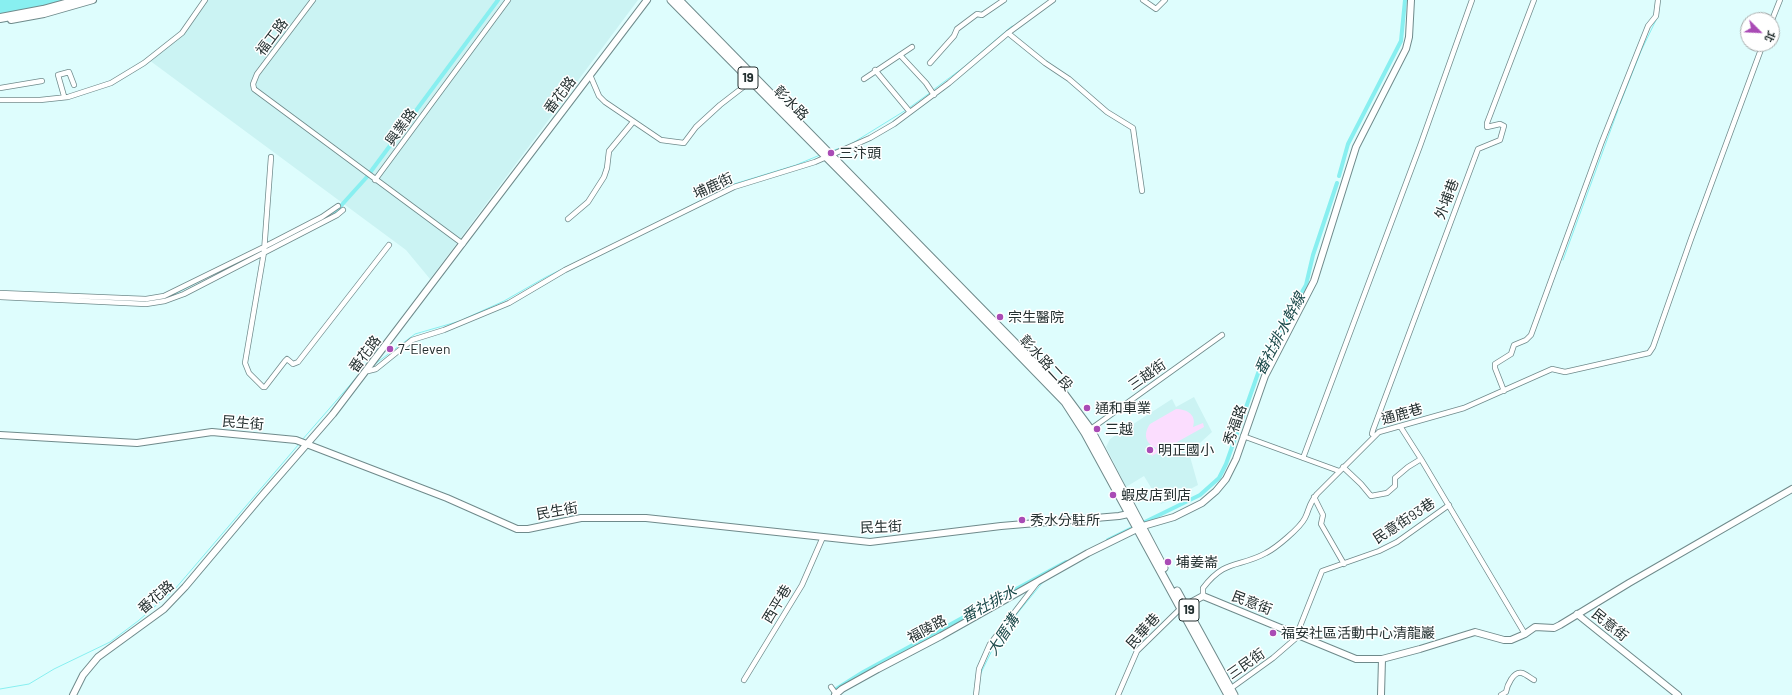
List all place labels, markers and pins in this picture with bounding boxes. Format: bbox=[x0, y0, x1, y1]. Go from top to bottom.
place label: 三汴頭 bbox=[839, 145, 881, 161]
marker: 三汴頭 bbox=[826, 148, 836, 158]
place label: 宗生醫院 bbox=[1008, 309, 1064, 325]
marker: 宗生醫院 bbox=[995, 312, 1005, 322]
place label: 7-Eleven bbox=[398, 341, 451, 357]
marker: 7-Eleven bbox=[385, 344, 395, 354]
place label: 通和車業 bbox=[1095, 400, 1151, 416]
marker: 通和車業 bbox=[1082, 403, 1092, 413]
place label: 三越 bbox=[1105, 421, 1133, 437]
marker: 三越 bbox=[1092, 424, 1102, 434]
place label: 明正國小 bbox=[1158, 442, 1214, 458]
marker: 明正國小 bbox=[1145, 445, 1155, 455]
place label: 蝦皮店到店 bbox=[1121, 487, 1191, 503]
marker: 蝦皮店到店 bbox=[1108, 490, 1118, 500]
place label: 秀水分駐所 bbox=[1030, 512, 1100, 528]
marker: 秀水分駐所 bbox=[1017, 515, 1027, 525]
place label: 埔姜崙 bbox=[1176, 554, 1218, 570]
marker: 埔姜崙 bbox=[1163, 557, 1173, 567]
place label: 福安社區活動中心清龍巖 bbox=[1281, 625, 1435, 641]
marker: 福安社區活動中心清龍巖 bbox=[1268, 628, 1278, 638]

